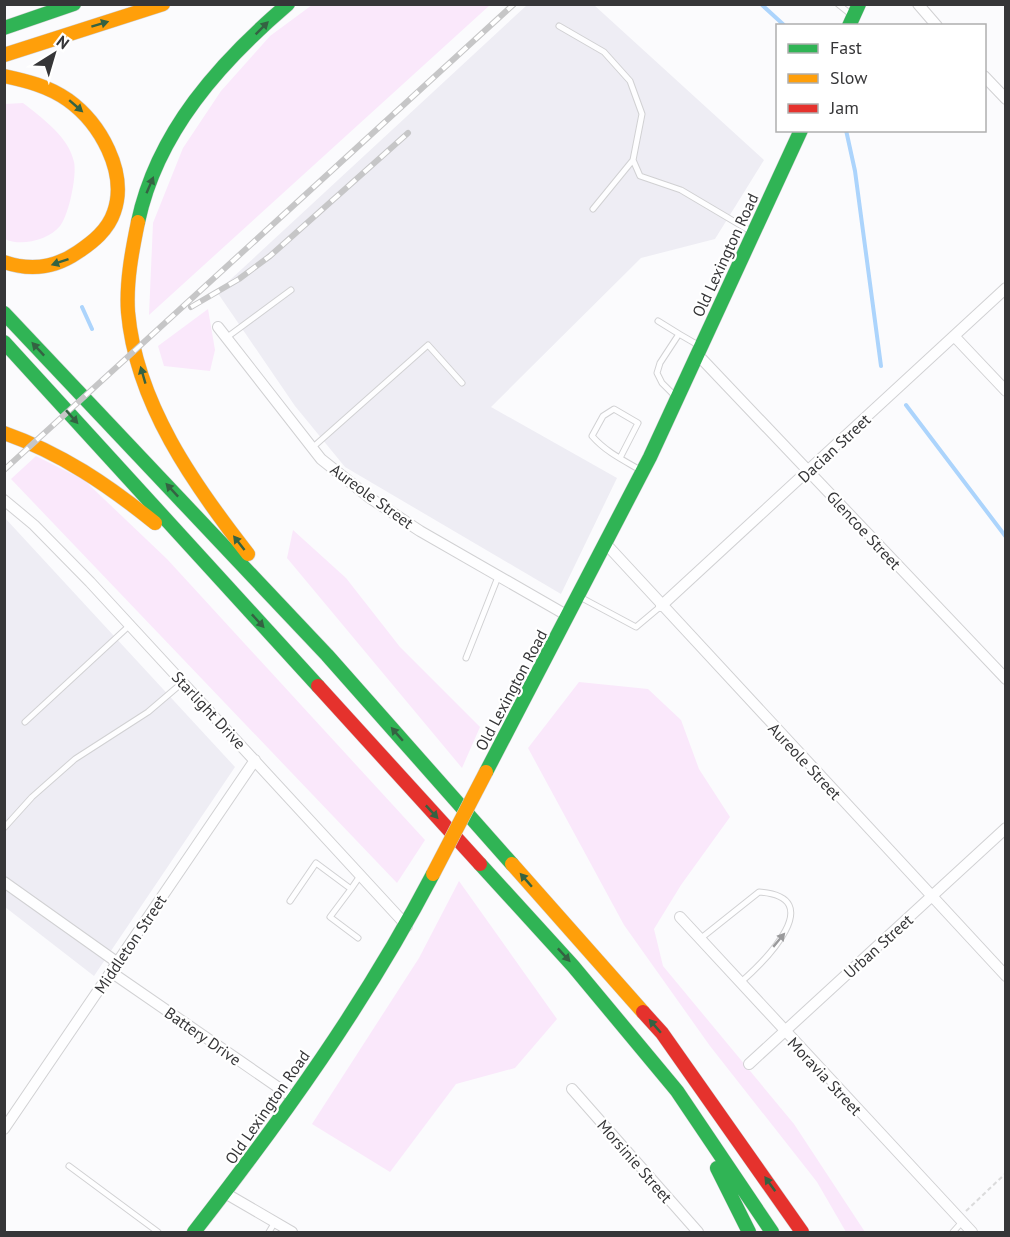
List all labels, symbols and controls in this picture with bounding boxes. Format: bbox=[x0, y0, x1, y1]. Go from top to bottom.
one-way arrow bbox=[91, 19, 109, 28]
one-way arrow bbox=[255, 21, 269, 35]
north arrow bbox=[24, 24, 84, 84]
legend bbox=[776, 24, 986, 132]
text: N bbox=[53, 31, 73, 53]
text: Fast bbox=[830, 36, 862, 59]
text: Slow bbox=[830, 66, 868, 89]
text: Jam bbox=[829, 96, 859, 119]
one-way arrow bbox=[69, 99, 84, 113]
one-way arrow bbox=[145, 176, 154, 193]
street label: Old Lexington Road bbox=[688, 190, 762, 320]
one-way arrow bbox=[51, 258, 69, 268]
one-way arrow bbox=[31, 341, 45, 356]
one-way arrow bbox=[138, 366, 147, 384]
one-way arrow bbox=[65, 409, 78, 424]
street label: Dacian Street bbox=[794, 409, 875, 487]
street label: Aureole Street bbox=[327, 459, 418, 533]
one-way arrow bbox=[165, 483, 179, 498]
street label: Glencoe Street bbox=[823, 487, 906, 574]
one-way arrow bbox=[233, 535, 246, 551]
one-way arrow bbox=[251, 614, 265, 629]
street label: Old Lexington Road bbox=[471, 626, 551, 754]
street label: Starlight Drive bbox=[168, 667, 250, 753]
street label: Aureole Street bbox=[764, 718, 846, 804]
one-way arrow bbox=[391, 727, 404, 742]
one-way arrow bbox=[425, 804, 439, 819]
one-way arrow bbox=[520, 873, 533, 888]
street label: Middleton Street bbox=[90, 890, 171, 997]
street label: Urban Street bbox=[839, 909, 917, 982]
one-way arrow bbox=[772, 933, 785, 948]
one-way arrow bbox=[557, 948, 571, 963]
street label: Battery Drive bbox=[161, 1002, 245, 1070]
one-way arrow bbox=[649, 1019, 662, 1034]
street label: Moravia Street bbox=[784, 1033, 867, 1120]
street label: Old Lexington Road bbox=[220, 1046, 314, 1168]
street label: Morsinie Street bbox=[593, 1115, 677, 1207]
one-way arrow bbox=[764, 1176, 776, 1192]

